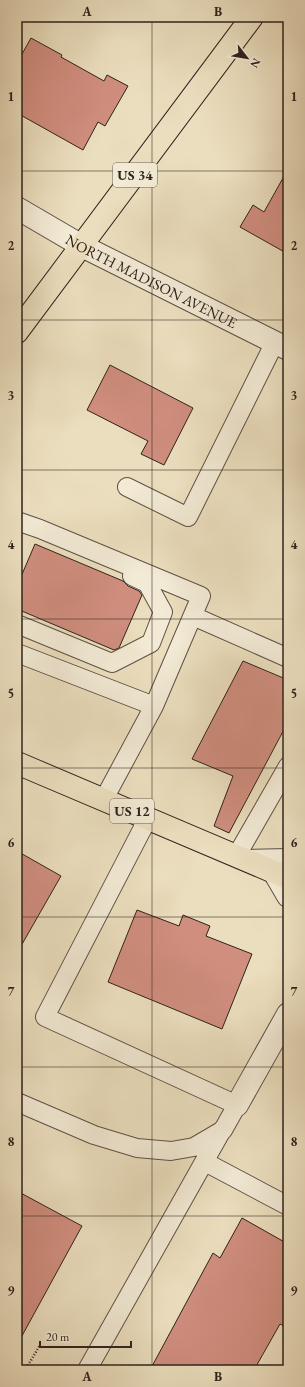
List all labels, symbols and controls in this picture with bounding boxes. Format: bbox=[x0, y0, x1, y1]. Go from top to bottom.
text: A bbox=[81, 3, 92, 20]
text: B bbox=[214, 3, 222, 20]
north arrow bbox=[227, 38, 267, 78]
text: N bbox=[247, 56, 264, 71]
text: 1 bbox=[8, 88, 15, 105]
text: 1 bbox=[291, 88, 298, 105]
road number: US 34 bbox=[113, 163, 157, 187]
street label: NORTH MADISON AVENUE bbox=[62, 229, 241, 332]
text: 2 bbox=[8, 237, 15, 254]
text: 2 bbox=[291, 237, 298, 254]
text: 3 bbox=[8, 387, 15, 404]
text: 3 bbox=[291, 387, 298, 404]
text: 4 bbox=[8, 536, 15, 553]
text: 4 bbox=[291, 536, 298, 553]
text: 5 bbox=[8, 685, 14, 702]
text: 5 bbox=[291, 685, 297, 702]
road number: US 12 bbox=[110, 799, 154, 823]
text: 6 bbox=[8, 834, 15, 851]
text: 6 bbox=[291, 834, 298, 851]
text: 7 bbox=[8, 983, 15, 1000]
text: 7 bbox=[291, 983, 298, 1000]
text: 8 bbox=[8, 1133, 15, 1150]
text: 8 bbox=[291, 1133, 298, 1150]
text: 9 bbox=[8, 1282, 15, 1299]
text: 9 bbox=[291, 1282, 298, 1299]
scale bar bbox=[40, 1323, 131, 1349]
text: 20 m bbox=[46, 1329, 70, 1345]
text: A bbox=[81, 1368, 92, 1385]
text: B bbox=[214, 1368, 222, 1385]

